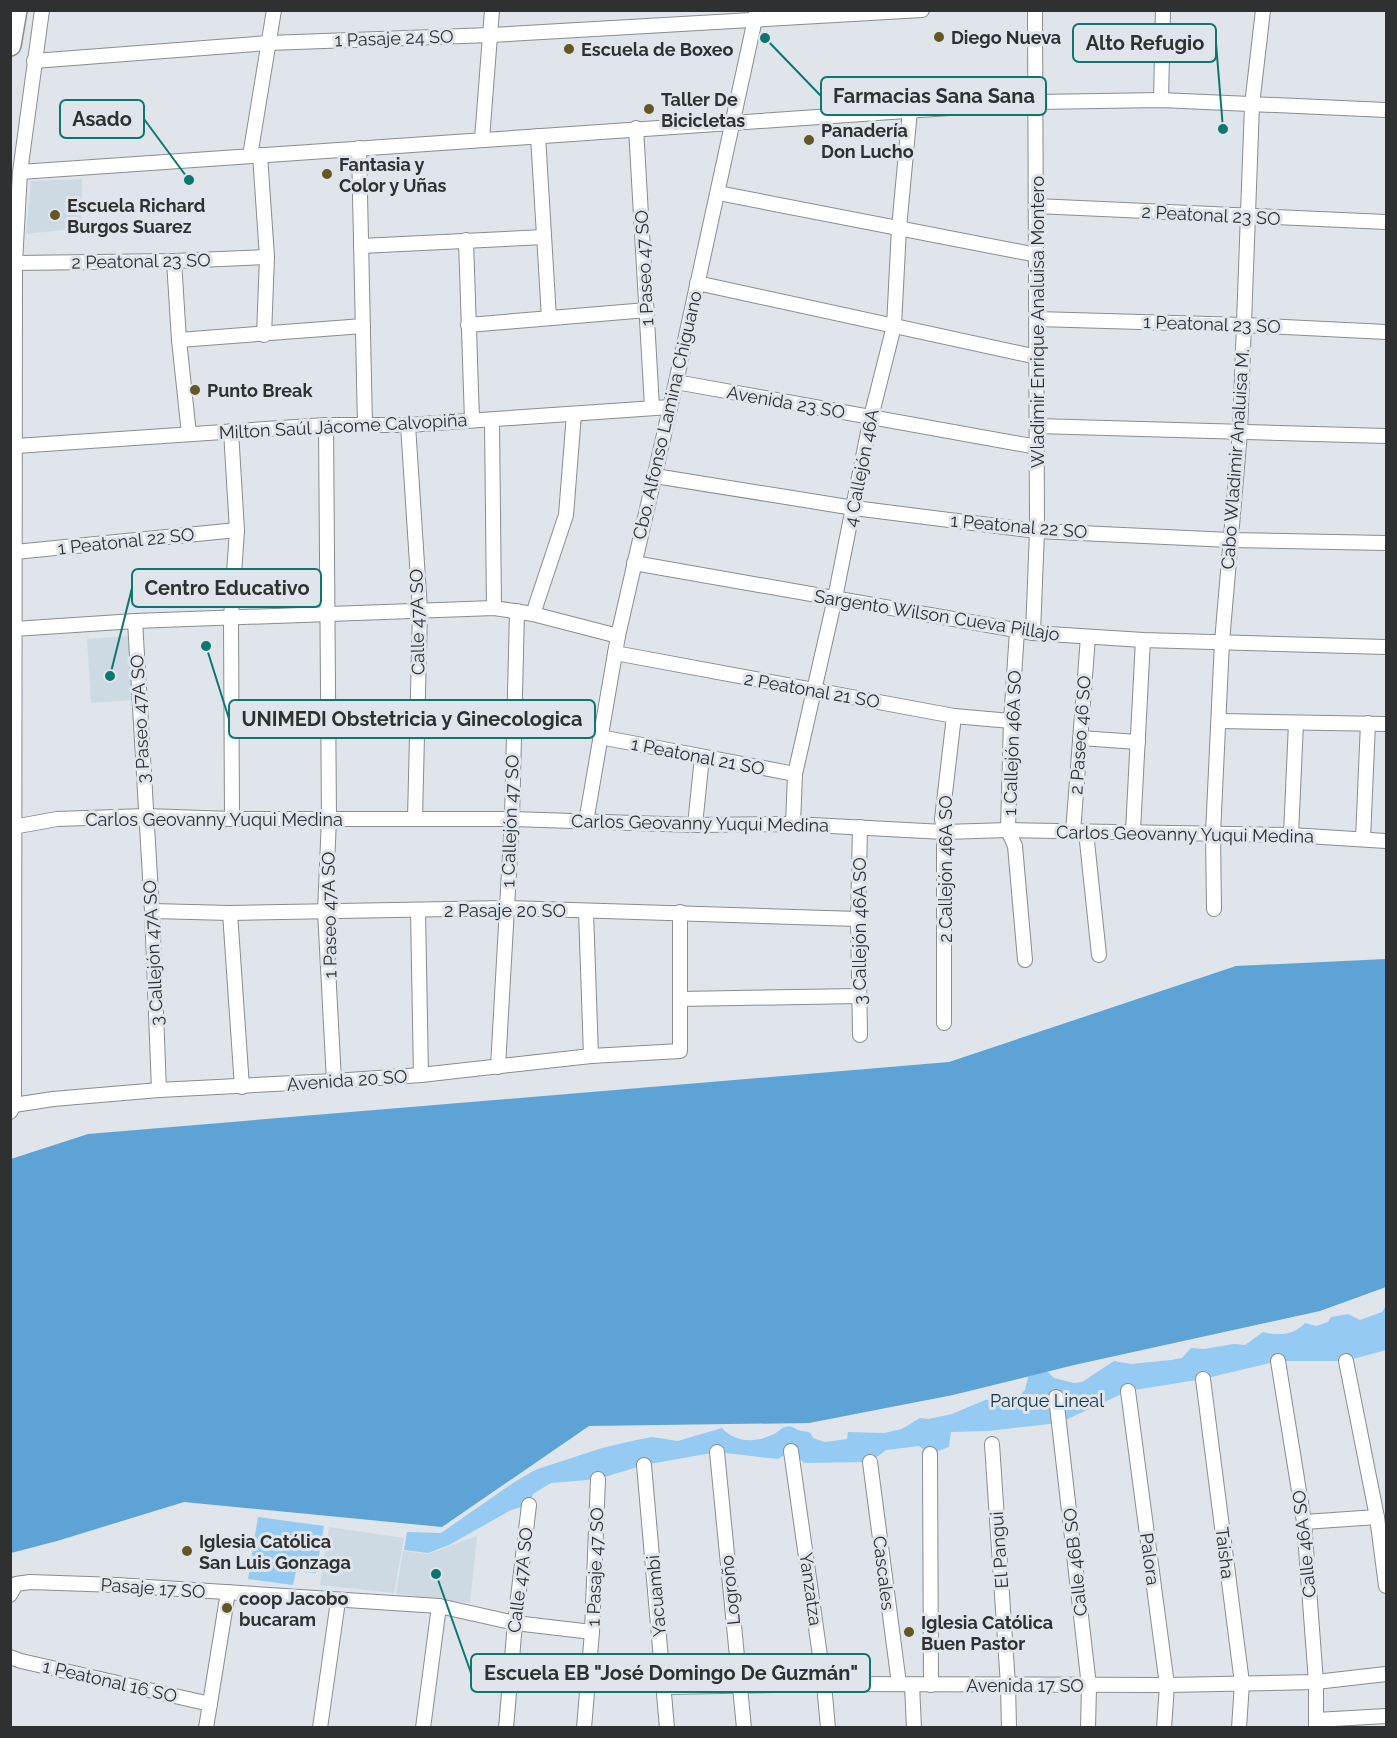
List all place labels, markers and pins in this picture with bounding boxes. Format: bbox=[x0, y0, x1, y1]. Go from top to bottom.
callout: Alto Refugio bbox=[1073, 24, 1216, 62]
place label: Diego Nueva bbox=[951, 27, 1061, 48]
marker: Diego Nueva bbox=[932, 30, 946, 44]
place label: Escuela de Boxeo bbox=[581, 39, 733, 60]
marker: Escuela de Boxeo bbox=[562, 42, 576, 56]
callout: Farmacias Sana Sana bbox=[821, 77, 1046, 115]
place label: Taller De Bicicletas bbox=[661, 89, 745, 131]
callout: Asado bbox=[60, 100, 144, 138]
marker: Taller De Bicicletas bbox=[642, 102, 656, 116]
place label: Panadería Don Lucho bbox=[821, 120, 914, 162]
marker: Panadería Don Lucho bbox=[802, 133, 816, 147]
place label: Fantasia y Color y Uñas bbox=[339, 154, 447, 196]
marker: Fantasia y Color y Uñas bbox=[320, 167, 334, 181]
place label: Escuela Richard Burgos Suarez bbox=[67, 195, 205, 237]
marker: Escuela Richard Burgos Suarez bbox=[48, 208, 62, 222]
place label: Punto Break bbox=[207, 380, 313, 401]
marker: Punto Break bbox=[188, 383, 202, 397]
callout: Centro Educativo bbox=[132, 569, 321, 607]
callout: UNIMEDI Obstetricia y Ginecologica bbox=[229, 700, 595, 738]
place label: Iglesia Católica San Luis Gonzaga bbox=[199, 1531, 351, 1573]
marker: Iglesia Católica San Luis Gonzaga bbox=[180, 1544, 194, 1558]
place label: coop Jacobo bucaram bbox=[239, 1588, 348, 1630]
marker: coop Jacobo bucaram bbox=[220, 1601, 234, 1615]
place label: Iglesia Católica Buen Pastor bbox=[921, 1612, 1053, 1654]
marker: Iglesia Católica Buen Pastor bbox=[902, 1625, 916, 1639]
callout: Escuela EB "José Domingo De Guzmán" bbox=[471, 1654, 870, 1692]

